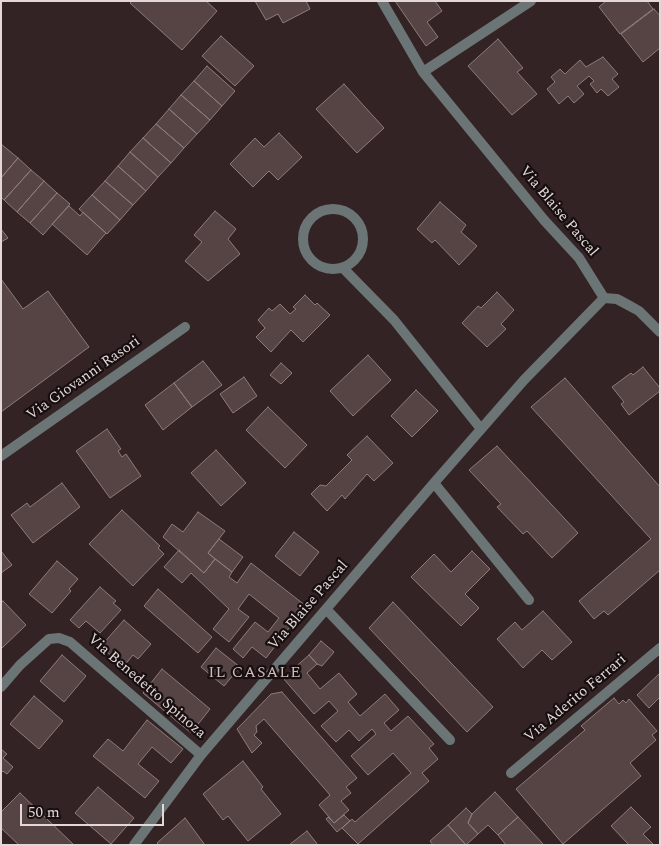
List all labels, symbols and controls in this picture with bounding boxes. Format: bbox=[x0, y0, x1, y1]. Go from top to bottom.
street label: Via Blaise Pascal bbox=[515, 163, 601, 261]
street label: Via Giovanni Rasori bbox=[24, 333, 144, 425]
street label: Via Blaise Pascal bbox=[265, 558, 353, 654]
street label: Via Benedetto Spinoza bbox=[83, 631, 209, 743]
street label: Via Aderito Ferrari bbox=[521, 651, 631, 747]
district label: IL CASALE bbox=[207, 664, 303, 684]
scale bar bbox=[22, 794, 166, 826]
text: 50 m bbox=[28, 801, 60, 824]

